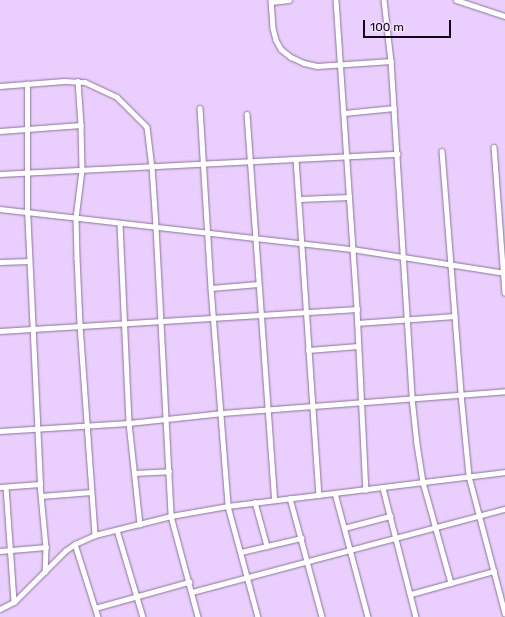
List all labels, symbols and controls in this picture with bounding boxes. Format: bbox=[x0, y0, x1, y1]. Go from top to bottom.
scale bar bbox=[365, 12, 453, 38]
text: 100 m bbox=[370, 20, 404, 34]

